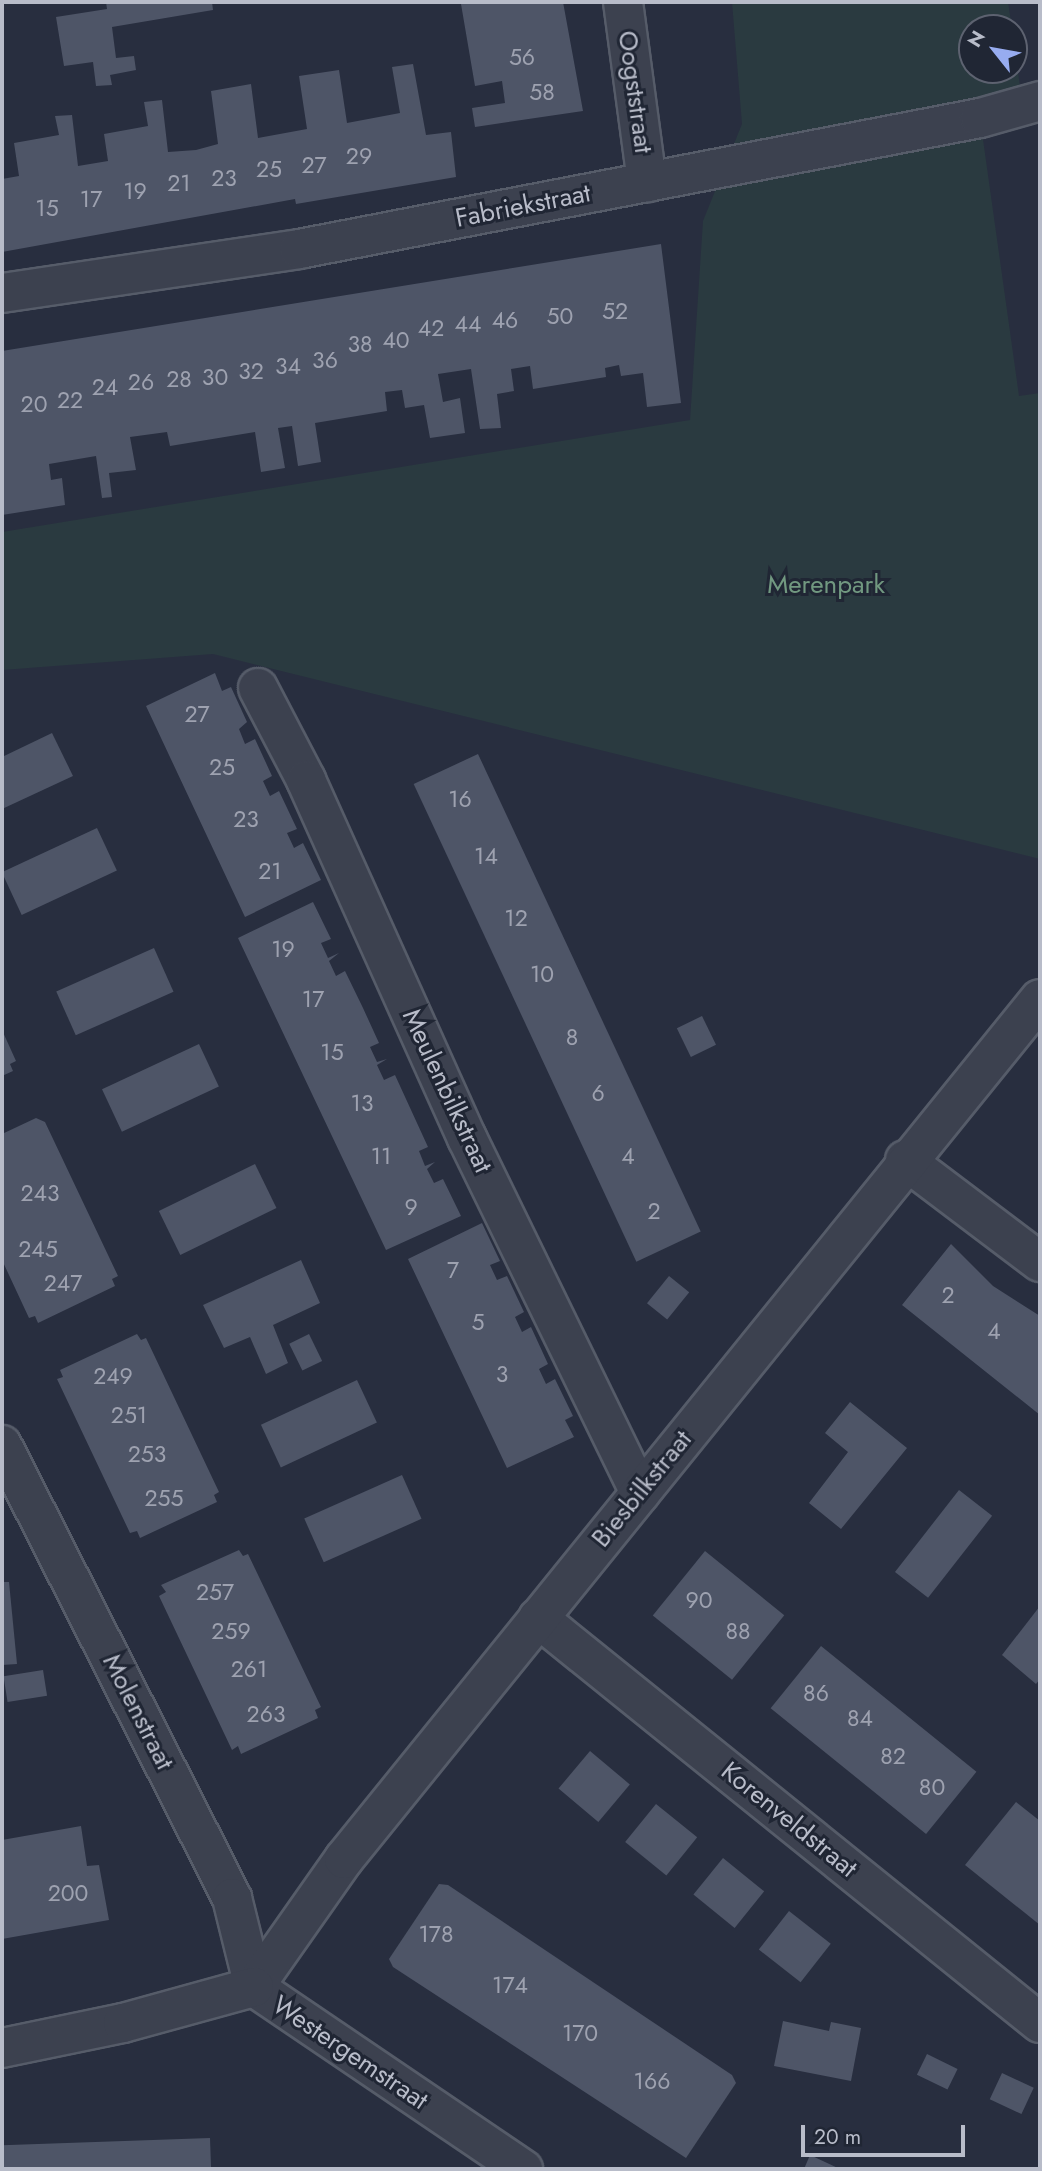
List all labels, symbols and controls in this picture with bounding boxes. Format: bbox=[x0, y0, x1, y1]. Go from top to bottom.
north arrow bbox=[958, 14, 1028, 84]
text: N bbox=[961, 26, 992, 52]
street label: Oogststraat bbox=[611, 29, 659, 155]
house number: 56 bbox=[509, 43, 535, 71]
house number: 58 bbox=[529, 78, 555, 106]
house number: 29 bbox=[346, 142, 372, 170]
house number: 27 bbox=[301, 151, 327, 179]
house number: 25 bbox=[256, 155, 282, 183]
house number: 23 bbox=[211, 164, 237, 192]
house number: 21 bbox=[167, 169, 191, 197]
house number: 19 bbox=[123, 177, 147, 205]
street label: Fabriekstraat bbox=[453, 178, 593, 234]
house number: 17 bbox=[80, 185, 102, 213]
house number: 15 bbox=[35, 194, 59, 222]
house number: 52 bbox=[602, 297, 628, 325]
house number: 50 bbox=[547, 302, 573, 330]
house number: 46 bbox=[492, 306, 518, 334]
house number: 44 bbox=[455, 310, 481, 338]
house number: 42 bbox=[418, 314, 444, 342]
house number: 40 bbox=[382, 326, 410, 354]
house number: 38 bbox=[347, 330, 373, 358]
house number: 36 bbox=[312, 346, 338, 374]
house number: 34 bbox=[275, 352, 301, 380]
house number: 32 bbox=[238, 357, 264, 385]
house number: 30 bbox=[202, 363, 228, 391]
house number: 28 bbox=[166, 365, 192, 393]
house number: 26 bbox=[128, 368, 154, 396]
house number: 24 bbox=[92, 373, 118, 401]
house number: 22 bbox=[57, 386, 83, 414]
house number: 20 bbox=[21, 390, 47, 418]
park label: Merenpark bbox=[767, 569, 885, 601]
house number: 27 bbox=[184, 700, 210, 728]
house number: 25 bbox=[209, 753, 235, 781]
house number: 16 bbox=[448, 785, 472, 813]
house number: 23 bbox=[233, 805, 259, 833]
house number: 14 bbox=[474, 842, 498, 870]
house number: 21 bbox=[258, 857, 282, 885]
house number: 12 bbox=[504, 904, 528, 932]
house number: 19 bbox=[271, 935, 295, 963]
house number: 10 bbox=[530, 960, 554, 988]
house number: 17 bbox=[302, 985, 324, 1013]
street label: Meulenbilkstraat bbox=[395, 1004, 499, 1178]
house number: 8 bbox=[566, 1023, 578, 1051]
house number: 15 bbox=[320, 1038, 344, 1066]
house number: 6 bbox=[591, 1079, 605, 1107]
house number: 13 bbox=[351, 1089, 373, 1117]
house number: 11 bbox=[371, 1142, 391, 1170]
house number: 4 bbox=[621, 1142, 635, 1170]
house number: 243 bbox=[20, 1179, 60, 1207]
house number: 9 bbox=[404, 1193, 418, 1221]
house number: 2 bbox=[647, 1197, 661, 1225]
house number: 245 bbox=[18, 1235, 58, 1263]
house number: 7 bbox=[447, 1256, 459, 1284]
house number: 247 bbox=[44, 1269, 82, 1297]
house number: 2 bbox=[941, 1281, 955, 1309]
house number: 5 bbox=[472, 1308, 484, 1336]
house number: 4 bbox=[987, 1317, 1001, 1345]
house number: 3 bbox=[496, 1360, 508, 1388]
house number: 249 bbox=[93, 1362, 133, 1390]
house number: 251 bbox=[111, 1401, 147, 1429]
street label: Biesbilkstraat bbox=[586, 1424, 698, 1554]
house number: 253 bbox=[128, 1440, 166, 1468]
house number: 255 bbox=[144, 1484, 184, 1512]
house number: 257 bbox=[196, 1578, 234, 1606]
house number: 90 bbox=[685, 1586, 713, 1614]
house number: 259 bbox=[211, 1617, 251, 1645]
house number: 88 bbox=[725, 1617, 751, 1645]
street label: Molenstraat bbox=[96, 1649, 180, 1775]
house number: 261 bbox=[231, 1655, 267, 1683]
house number: 86 bbox=[803, 1679, 829, 1707]
house number: 263 bbox=[247, 1700, 285, 1728]
house number: 84 bbox=[847, 1704, 873, 1732]
house number: 82 bbox=[880, 1742, 906, 1770]
street label: Korenveldstraat bbox=[715, 1756, 863, 1884]
house number: 80 bbox=[919, 1773, 945, 1801]
house number: 200 bbox=[48, 1879, 88, 1907]
house number: 178 bbox=[419, 1920, 453, 1948]
house number: 174 bbox=[492, 1971, 528, 1999]
street label: Westergemstraat bbox=[266, 1989, 434, 2117]
house number: 170 bbox=[562, 2019, 598, 2047]
house number: 166 bbox=[634, 2067, 670, 2095]
scale bar bbox=[804, 2112, 968, 2156]
text: 20 m bbox=[814, 2122, 861, 2152]

